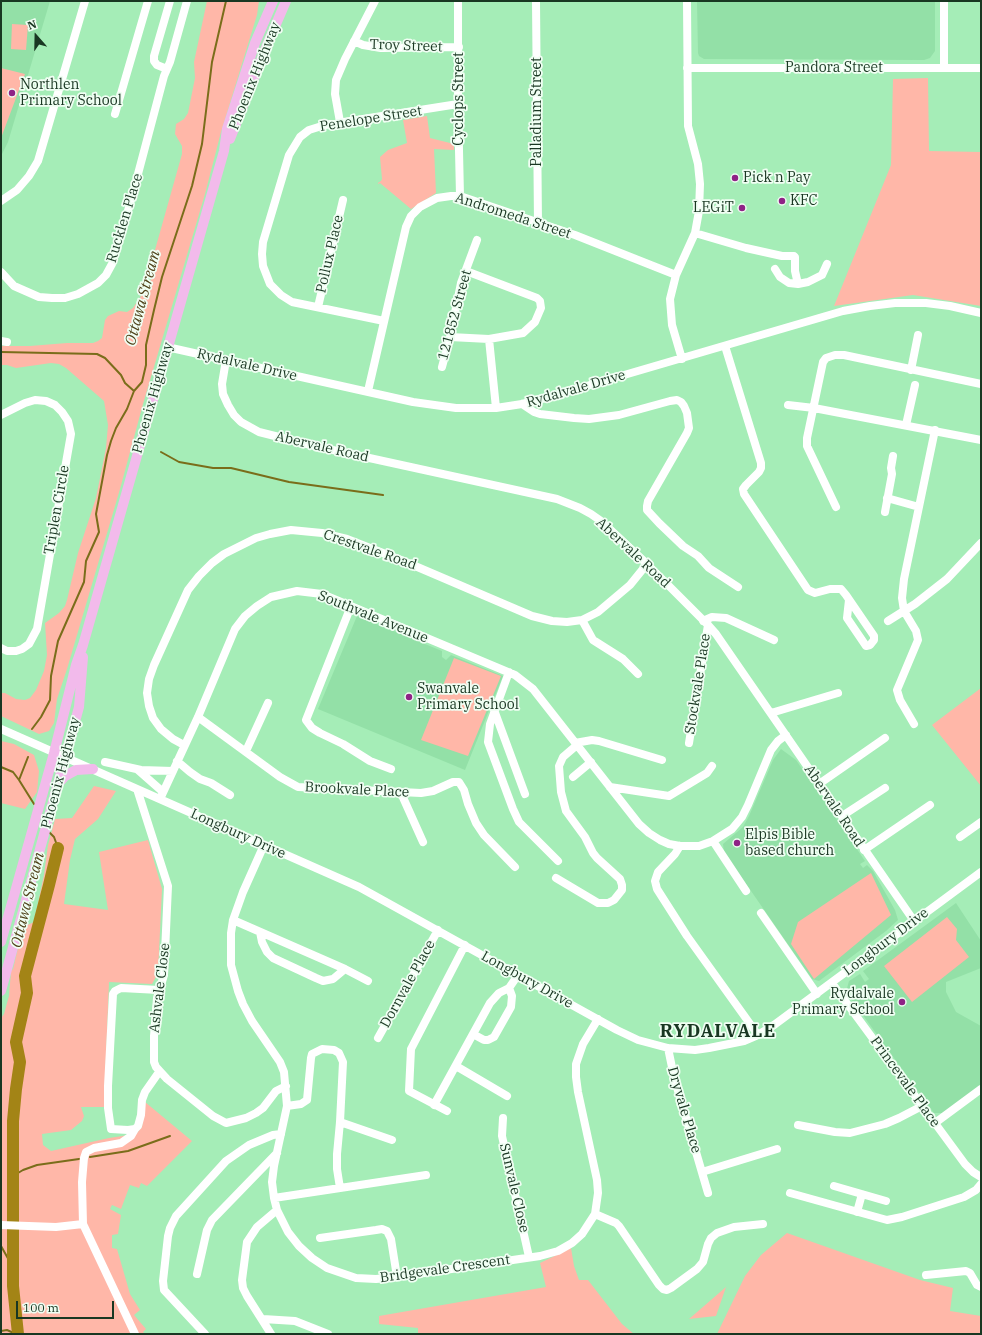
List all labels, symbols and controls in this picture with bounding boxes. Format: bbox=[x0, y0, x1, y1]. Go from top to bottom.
north arrow bbox=[16, 16, 56, 56]
text: N bbox=[25, 17, 38, 33]
street label: Phoenix Highway bbox=[226, 20, 284, 132]
street label: Troy Street bbox=[369, 36, 443, 56]
street label: Cyclops Street bbox=[451, 52, 467, 146]
street label: Palladium Street bbox=[529, 57, 545, 167]
street label: Pandora Street bbox=[785, 60, 883, 76]
place label: Northlen Primary School bbox=[20, 77, 122, 110]
marker: Northlen Primary School bbox=[7, 88, 17, 98]
street label: Penelope Street bbox=[319, 103, 423, 135]
place label: Pick n Pay bbox=[743, 170, 811, 186]
street label: Rucklen Place bbox=[103, 171, 147, 265]
marker: Pick n Pay bbox=[730, 173, 740, 183]
street label: Andromeda Street bbox=[453, 189, 573, 243]
place label: KFC bbox=[790, 193, 818, 209]
marker: KFC bbox=[777, 196, 787, 206]
place label: LEGiT bbox=[693, 200, 734, 216]
marker: LEGiT bbox=[737, 203, 747, 213]
street label: Pollux Place bbox=[313, 213, 347, 295]
water label: Ottawa Stream bbox=[122, 249, 164, 347]
street label: 121852 Street bbox=[435, 268, 475, 362]
street label: Phoenix Highway bbox=[129, 340, 177, 456]
street label: Rydalvale Drive bbox=[195, 345, 299, 385]
street label: Rydalvale Drive bbox=[525, 367, 627, 411]
street label: Abervale Road bbox=[274, 428, 370, 466]
street label: Triplen Circle bbox=[41, 464, 73, 556]
street label: Abervale Road bbox=[592, 514, 674, 592]
street label: Crestvale Road bbox=[321, 526, 419, 574]
street label: Southvale Avenue bbox=[315, 587, 431, 647]
street label: Stockvale Place bbox=[682, 632, 714, 736]
place label: Swanvale Primary School bbox=[417, 681, 519, 714]
marker: Swanvale Primary School bbox=[404, 692, 414, 702]
street label: Phoenix Highway bbox=[38, 715, 84, 831]
street label: Abervale Road bbox=[800, 762, 868, 850]
street label: Brookvale Place bbox=[304, 779, 410, 801]
street label: Longbury Drive bbox=[188, 805, 288, 863]
place label: Elpis Bible based church bbox=[745, 827, 834, 860]
marker: Elpis Bible based church bbox=[732, 838, 742, 848]
water label: Ottawa Stream bbox=[7, 850, 49, 950]
street label: Longbury Drive bbox=[840, 904, 932, 980]
street label: Dornvale Place bbox=[377, 937, 439, 1031]
street label: Ashvale Close bbox=[146, 942, 174, 1034]
street label: Longbury Drive bbox=[478, 948, 576, 1012]
place label: Rydalvale Primary School bbox=[792, 986, 894, 1018]
marker: Rydalvale Primary School bbox=[897, 997, 907, 1007]
district label: RYDALVALE bbox=[660, 1021, 776, 1043]
street label: Princevale Place bbox=[867, 1033, 943, 1131]
street label: Dryvale Place bbox=[664, 1065, 704, 1155]
street label: Sunvale Close bbox=[496, 1142, 532, 1234]
street label: Bridgevale Crescent bbox=[379, 1252, 511, 1286]
scale bar bbox=[18, 1293, 116, 1319]
text: 100 m bbox=[23, 1300, 59, 1315]

